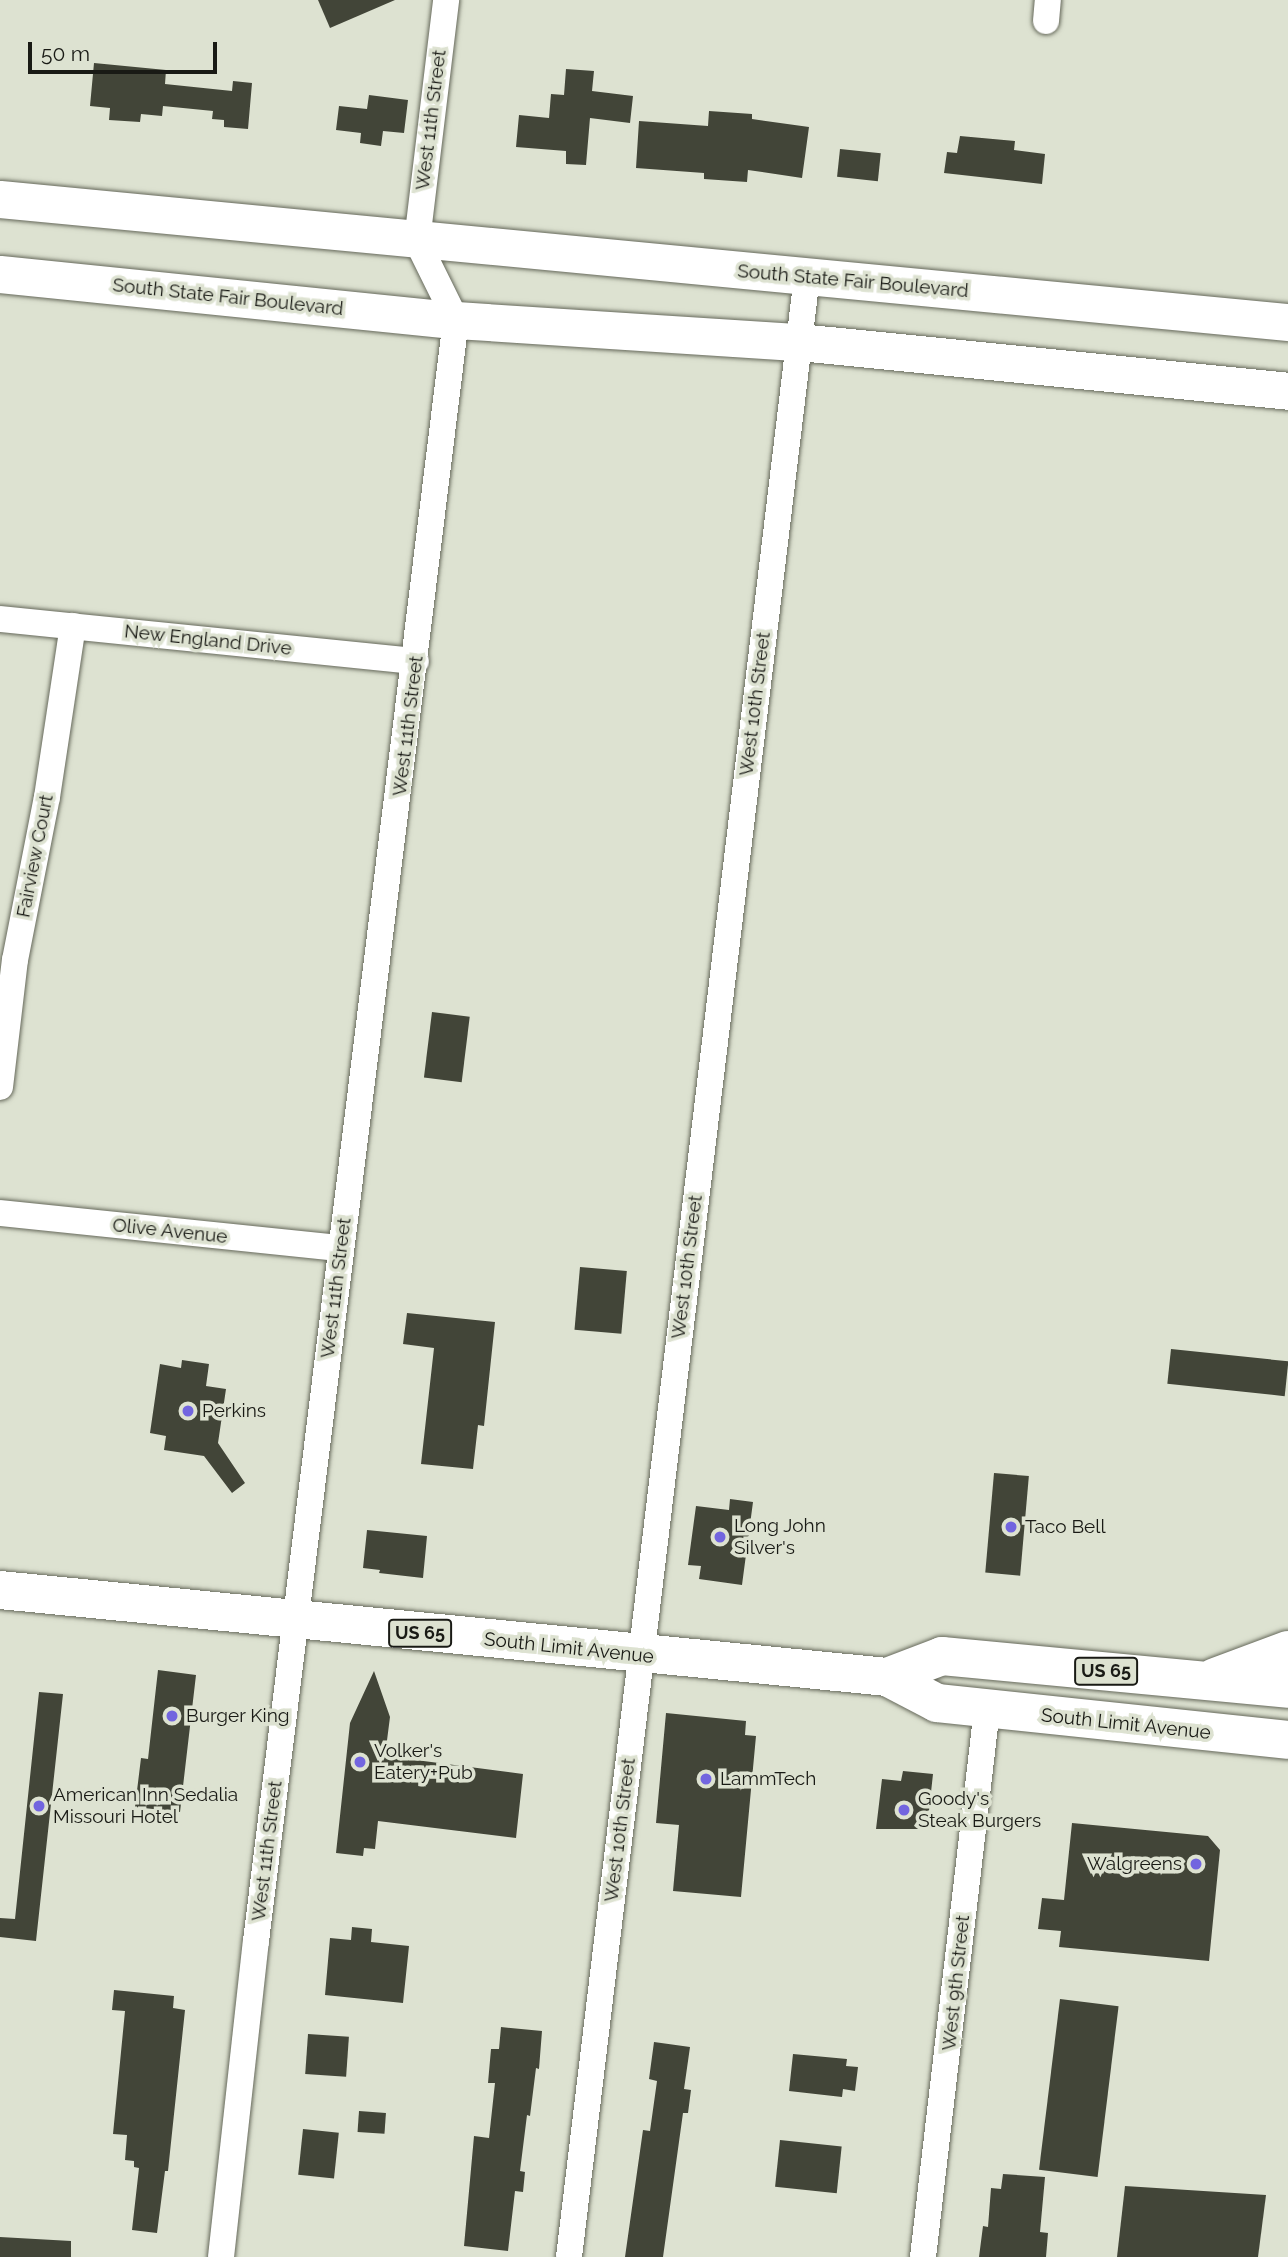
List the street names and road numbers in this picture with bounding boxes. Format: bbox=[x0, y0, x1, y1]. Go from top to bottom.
street label: West 11th Street bbox=[411, 48, 451, 192]
street label: South State Fair Boulevard bbox=[736, 260, 970, 302]
street label: South State Fair Boulevard bbox=[111, 274, 345, 320]
street label: New England Drive bbox=[123, 620, 293, 660]
street label: West 10th Street bbox=[735, 631, 775, 777]
street label: West 11th Street bbox=[388, 654, 428, 798]
street label: Fairview Court bbox=[12, 792, 58, 920]
street label: West 10th Street bbox=[667, 1194, 707, 1340]
street label: Olive Avenue bbox=[111, 1214, 229, 1248]
street label: West 11th Street bbox=[316, 1216, 356, 1360]
road number: US 65 bbox=[387, 1618, 453, 1648]
street label: South Limit Avenue bbox=[483, 1628, 655, 1668]
road number: US 65 bbox=[1073, 1656, 1139, 1686]
street label: South Limit Avenue bbox=[1040, 1704, 1212, 1744]
street label: West 10th Street bbox=[600, 1757, 640, 1903]
street label: West 11th Street bbox=[247, 1779, 287, 1923]
street label: West 9th Street bbox=[938, 1914, 974, 2052]

